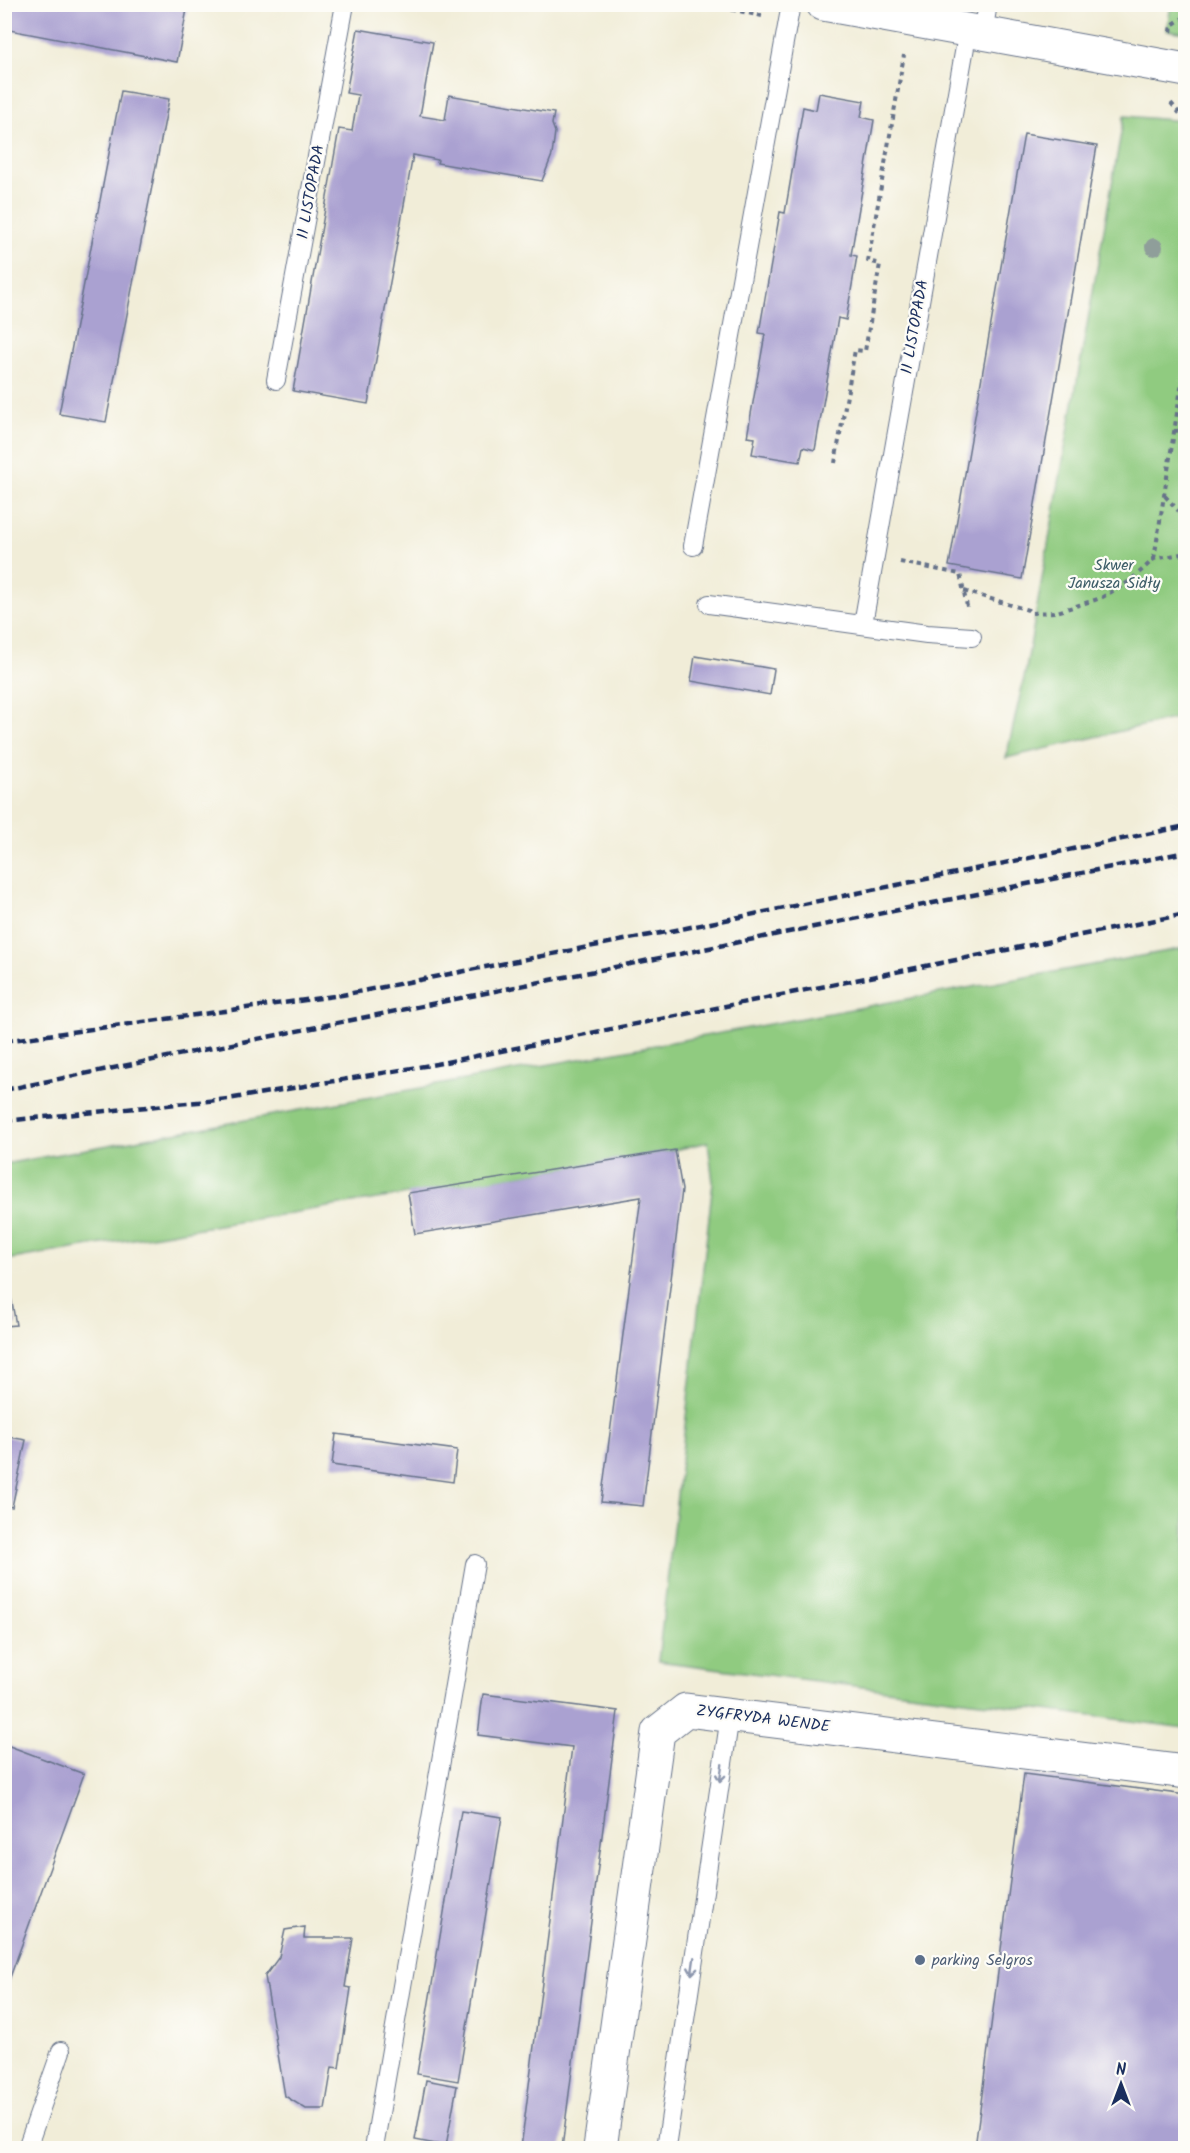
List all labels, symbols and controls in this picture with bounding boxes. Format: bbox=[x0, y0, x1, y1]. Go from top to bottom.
street label: 11 LISTOPADA bbox=[290, 143, 332, 241]
street label: 11 LISTOPADA bbox=[894, 278, 936, 376]
park label: Skwer Janusza Sidły bbox=[1068, 553, 1161, 596]
street label: ZYGFRYDA WENDE bbox=[695, 1698, 832, 1740]
one-way arrow bbox=[716, 1763, 727, 1783]
place label: parking Selgros bbox=[931, 1948, 1033, 1973]
marker: parking Selgros bbox=[913, 1953, 927, 1967]
one-way arrow bbox=[687, 1956, 698, 1976]
north arrow bbox=[1091, 2054, 1151, 2114]
text: N bbox=[1116, 2058, 1126, 2083]

